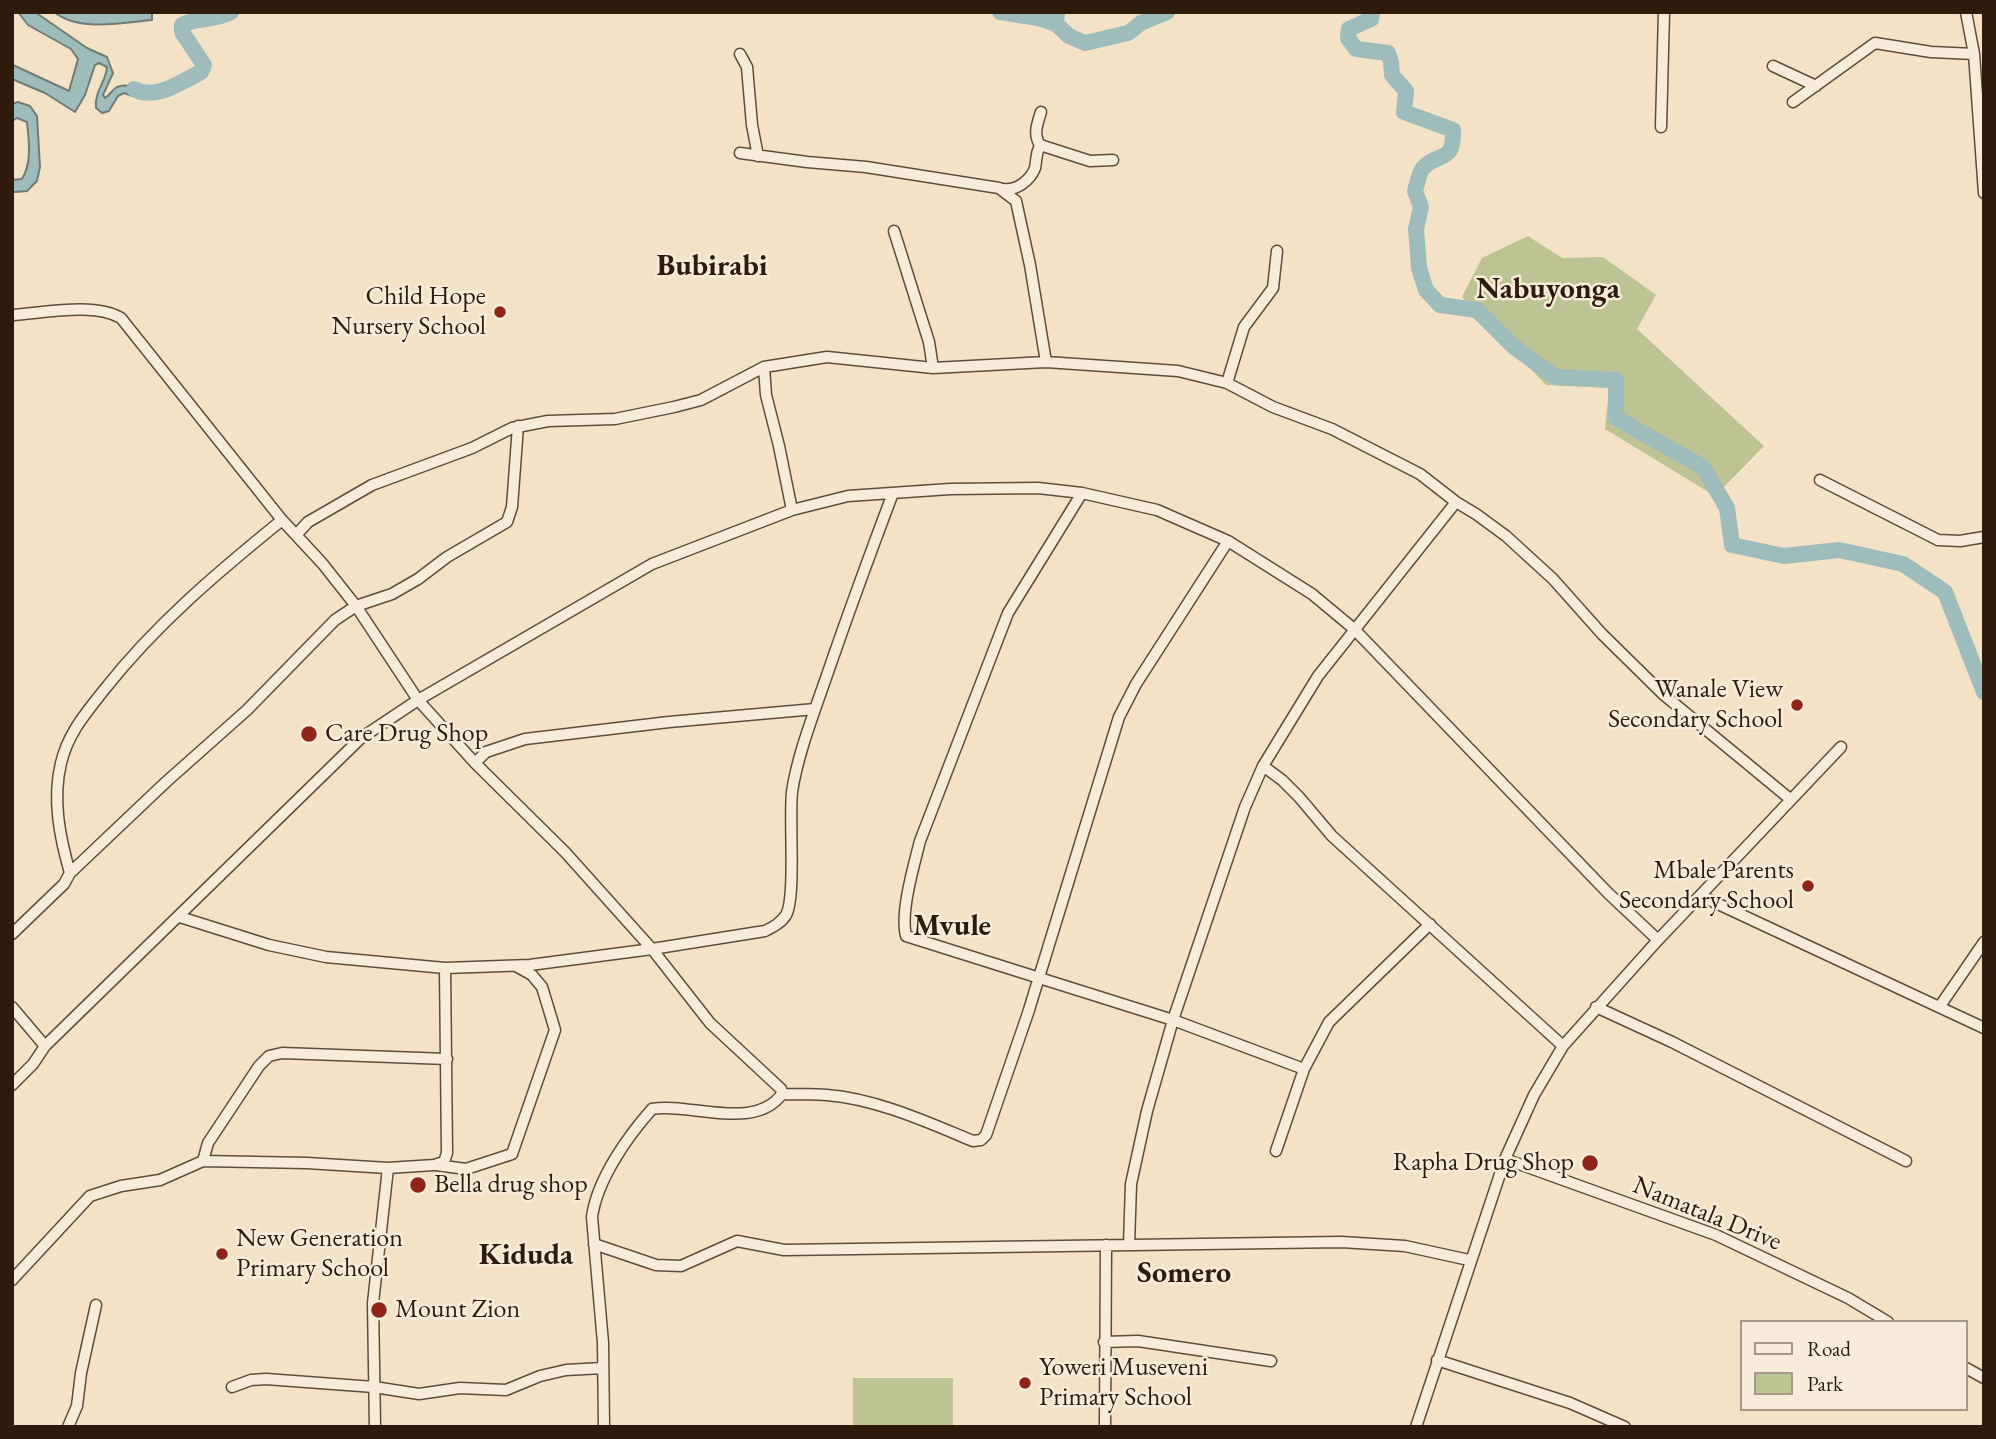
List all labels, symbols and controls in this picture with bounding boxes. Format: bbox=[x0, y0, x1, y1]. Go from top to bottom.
district label: Bubirabi bbox=[656, 249, 768, 285]
district label: Nabuyonga bbox=[1476, 272, 1620, 308]
place label: Child Hope Nursery School bbox=[332, 281, 486, 342]
marker: Child Hope Nursery School bbox=[492, 304, 508, 320]
place label: Wanale View Secondary School bbox=[1608, 674, 1783, 736]
marker: Wanale View Secondary School bbox=[1789, 697, 1805, 713]
place label: Care Drug Shop bbox=[325, 718, 488, 750]
marker: Care Drug Shop bbox=[299, 724, 319, 744]
place label: Mbale Parents Secondary School bbox=[1619, 855, 1794, 917]
marker: Mbale Parents Secondary School bbox=[1800, 878, 1816, 894]
district label: Mvule bbox=[913, 909, 991, 945]
place label: Rapha Drug Shop bbox=[1393, 1147, 1574, 1179]
marker: Rapha Drug Shop bbox=[1580, 1153, 1600, 1173]
place label: Bella drug shop bbox=[434, 1169, 588, 1201]
street label: Namatala Drive bbox=[1628, 1170, 1786, 1258]
marker: Bella drug shop bbox=[408, 1175, 428, 1195]
place label: New Generation Primary School bbox=[236, 1223, 403, 1284]
district label: Kiduda bbox=[479, 1238, 573, 1274]
marker: New Generation Primary School bbox=[214, 1246, 230, 1262]
district label: Somero bbox=[1137, 1256, 1231, 1292]
place label: Mount Zion bbox=[395, 1294, 520, 1326]
marker: Mount Zion bbox=[369, 1300, 389, 1320]
legend bbox=[1741, 1320, 1968, 1411]
text: Road bbox=[1807, 1335, 1851, 1362]
place label: Yoweri Museveni Primary School bbox=[1039, 1352, 1208, 1414]
text: Park bbox=[1807, 1370, 1843, 1397]
marker: Yoweri Museveni Primary School bbox=[1017, 1375, 1033, 1391]

